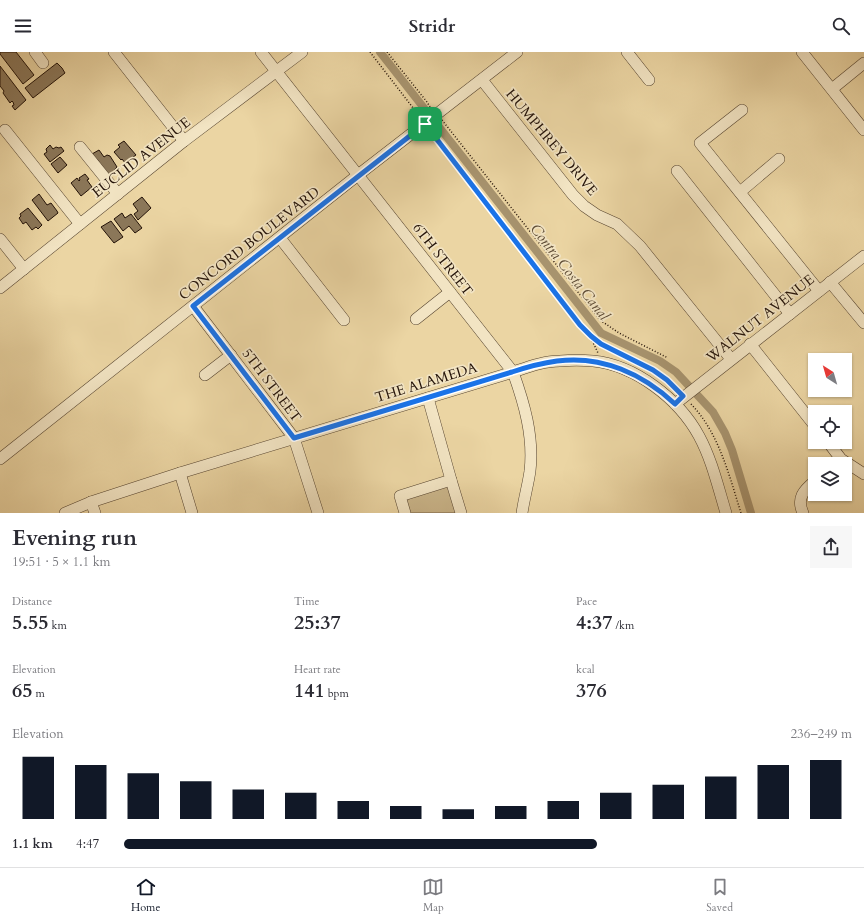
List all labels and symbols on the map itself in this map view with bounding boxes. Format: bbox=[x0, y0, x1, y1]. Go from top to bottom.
street label: HUMPHREY DRIVE bbox=[501, 85, 602, 200]
pin bbox=[408, 107, 442, 141]
street label: EUCLID AVENUE bbox=[88, 113, 195, 202]
street label: CONCORD BOULEVARD bbox=[175, 182, 324, 304]
street label: 6TH STREET bbox=[408, 219, 477, 300]
water label: Contra Costa Canal bbox=[526, 219, 615, 325]
street label: WALNUT AVENUE bbox=[702, 270, 819, 367]
street label: 5TH STREET bbox=[238, 345, 305, 426]
north arrow bbox=[808, 353, 852, 397]
street label: THE ALAMEDA bbox=[373, 358, 480, 407]

